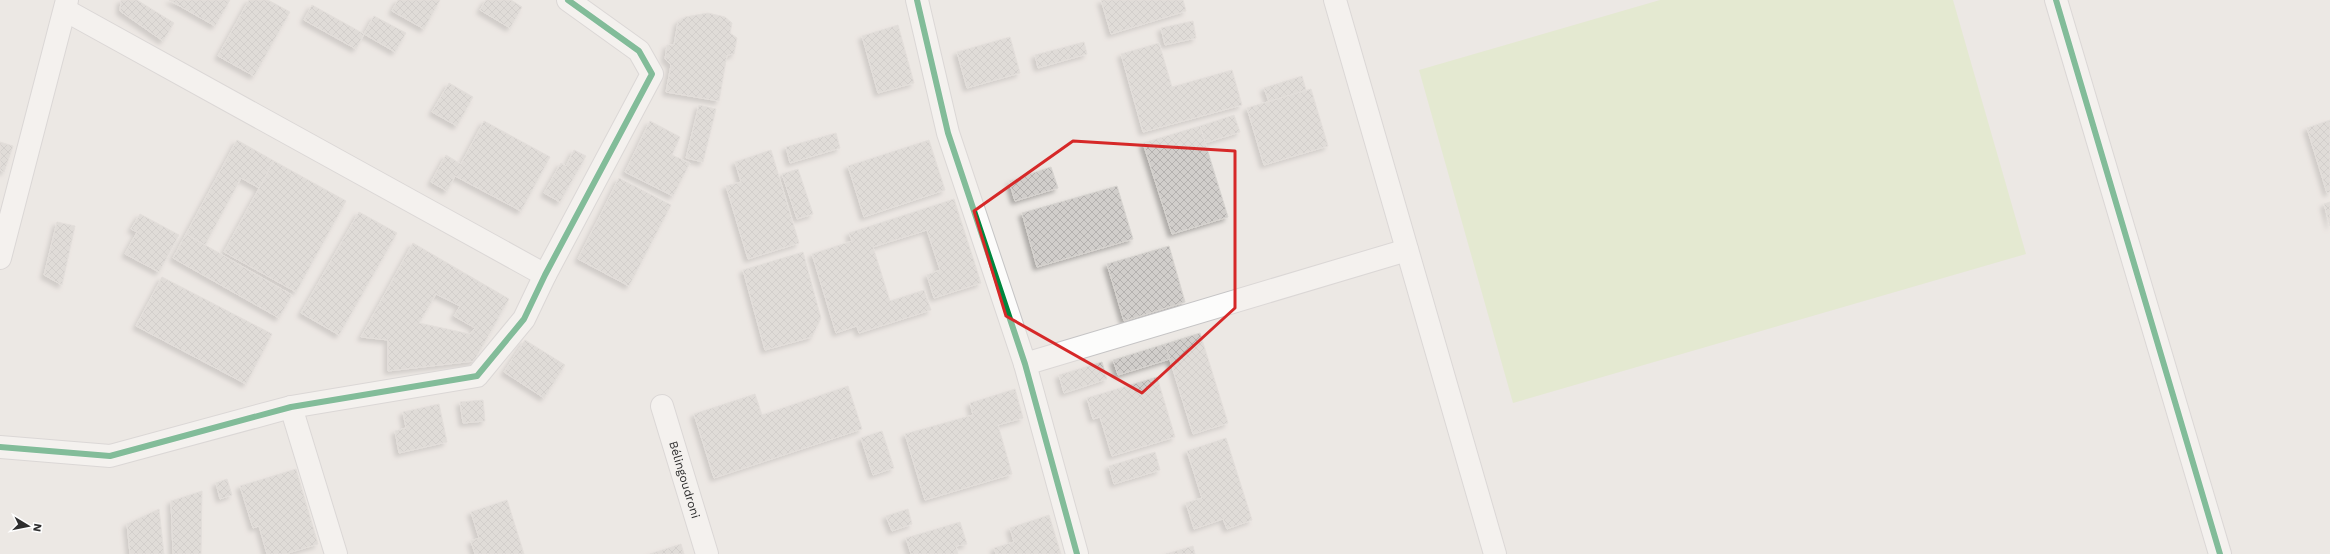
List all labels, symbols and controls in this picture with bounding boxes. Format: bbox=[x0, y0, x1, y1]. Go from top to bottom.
street label: Bélingoudroni bbox=[666, 439, 703, 520]
north arrow bbox=[8, 506, 48, 546]
text: N bbox=[30, 523, 44, 533]

